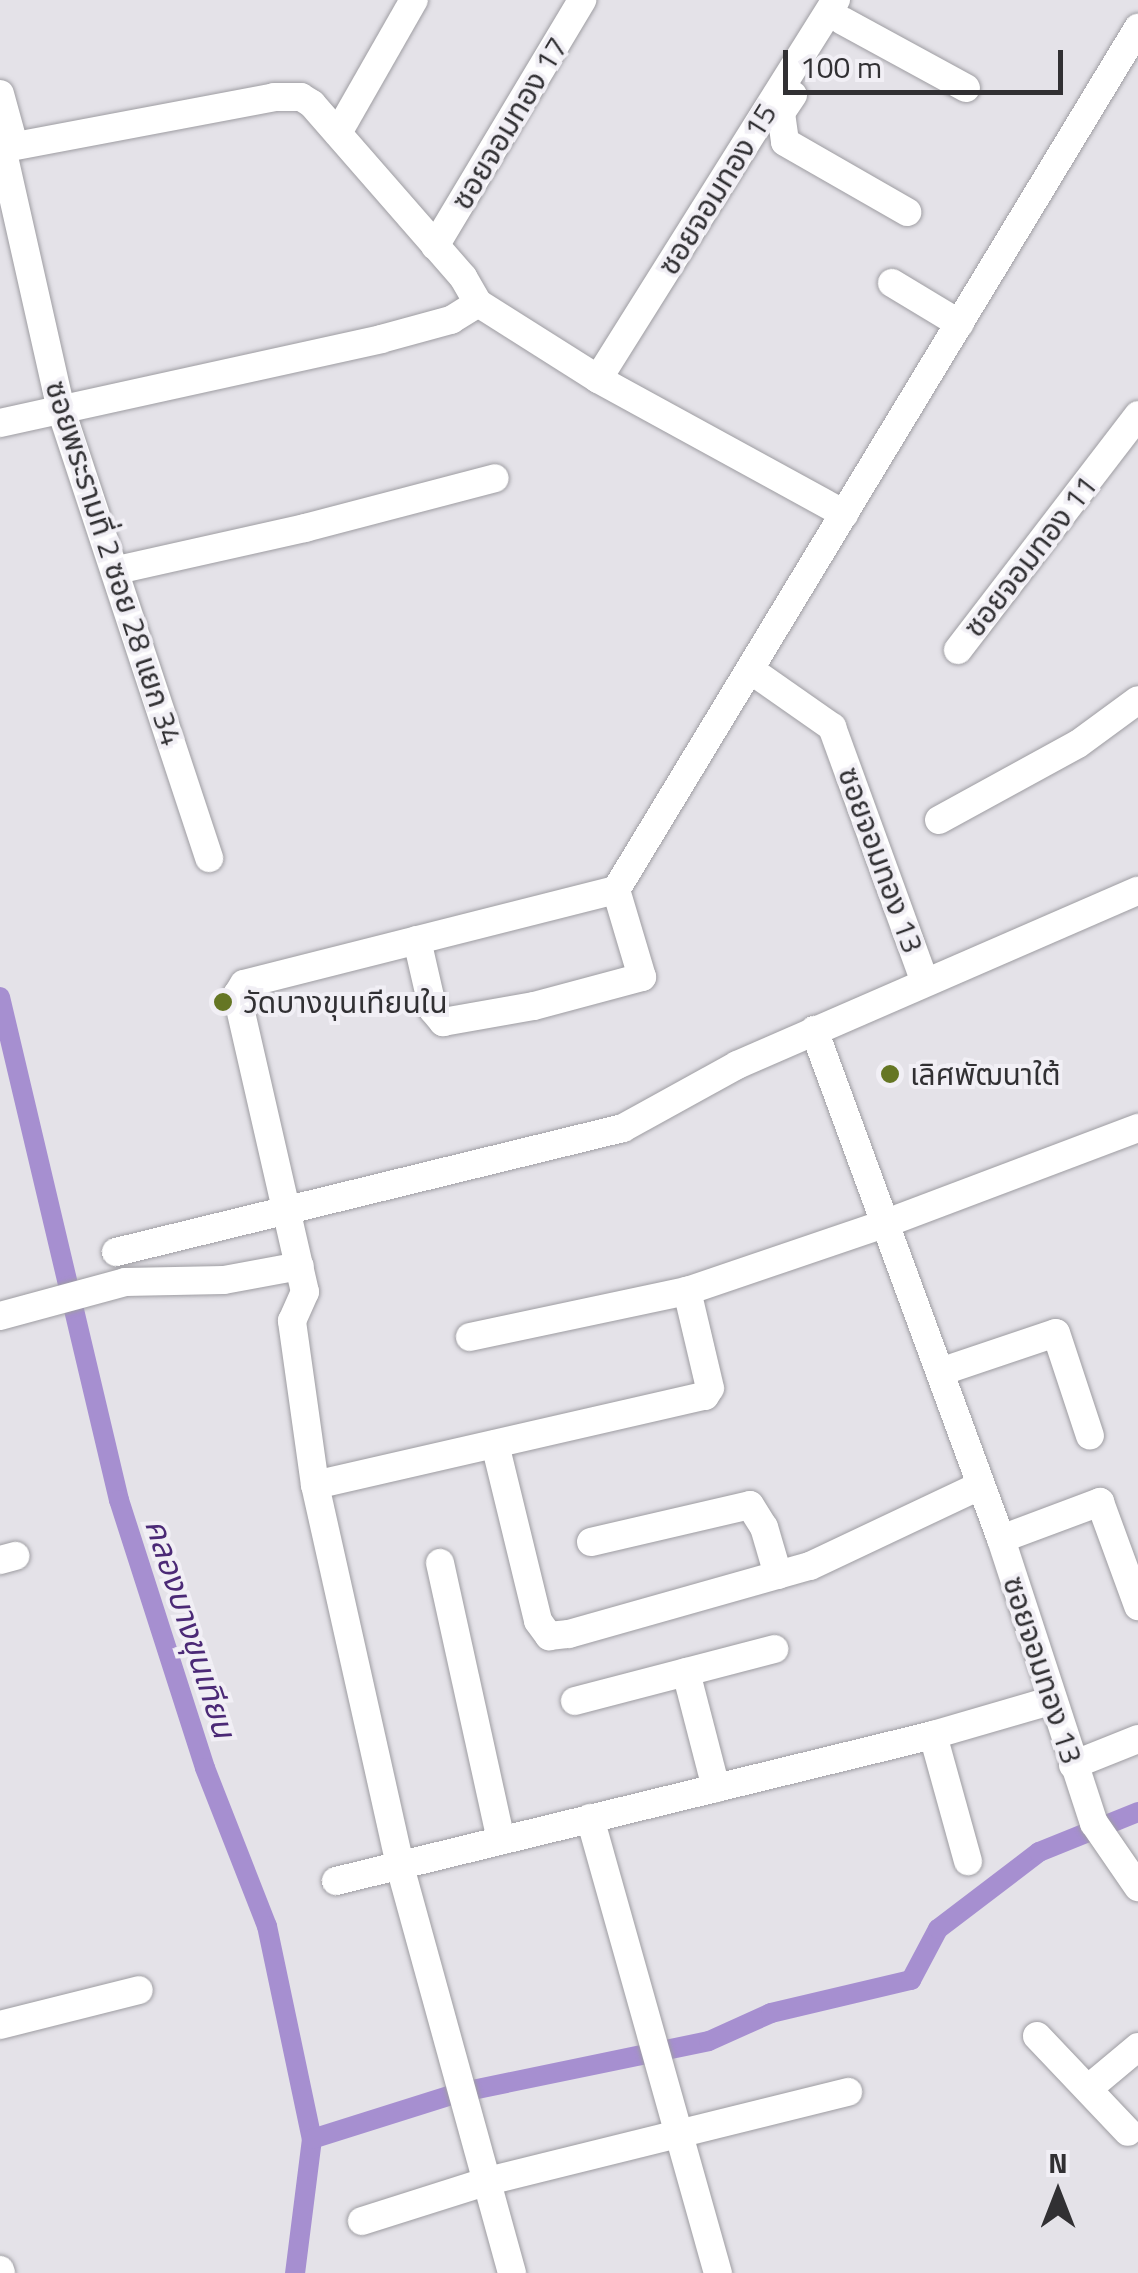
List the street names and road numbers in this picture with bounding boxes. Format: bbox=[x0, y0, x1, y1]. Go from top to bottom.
street label: ซอยจอมทอง 17 bbox=[443, 30, 575, 216]
street label: ซอยจอมทอง 15 bbox=[650, 97, 784, 281]
street label: ซอยพระรามที่ 2 ซอย 28 แยก 34 bbox=[38, 376, 190, 750]
street label: ซอยจอมทอง 11 bbox=[956, 468, 1104, 644]
street label: ซอยจอมทอง 13 bbox=[831, 762, 931, 958]
street label: ซอยจอมทอง 13 bbox=[996, 1572, 1090, 1768]

